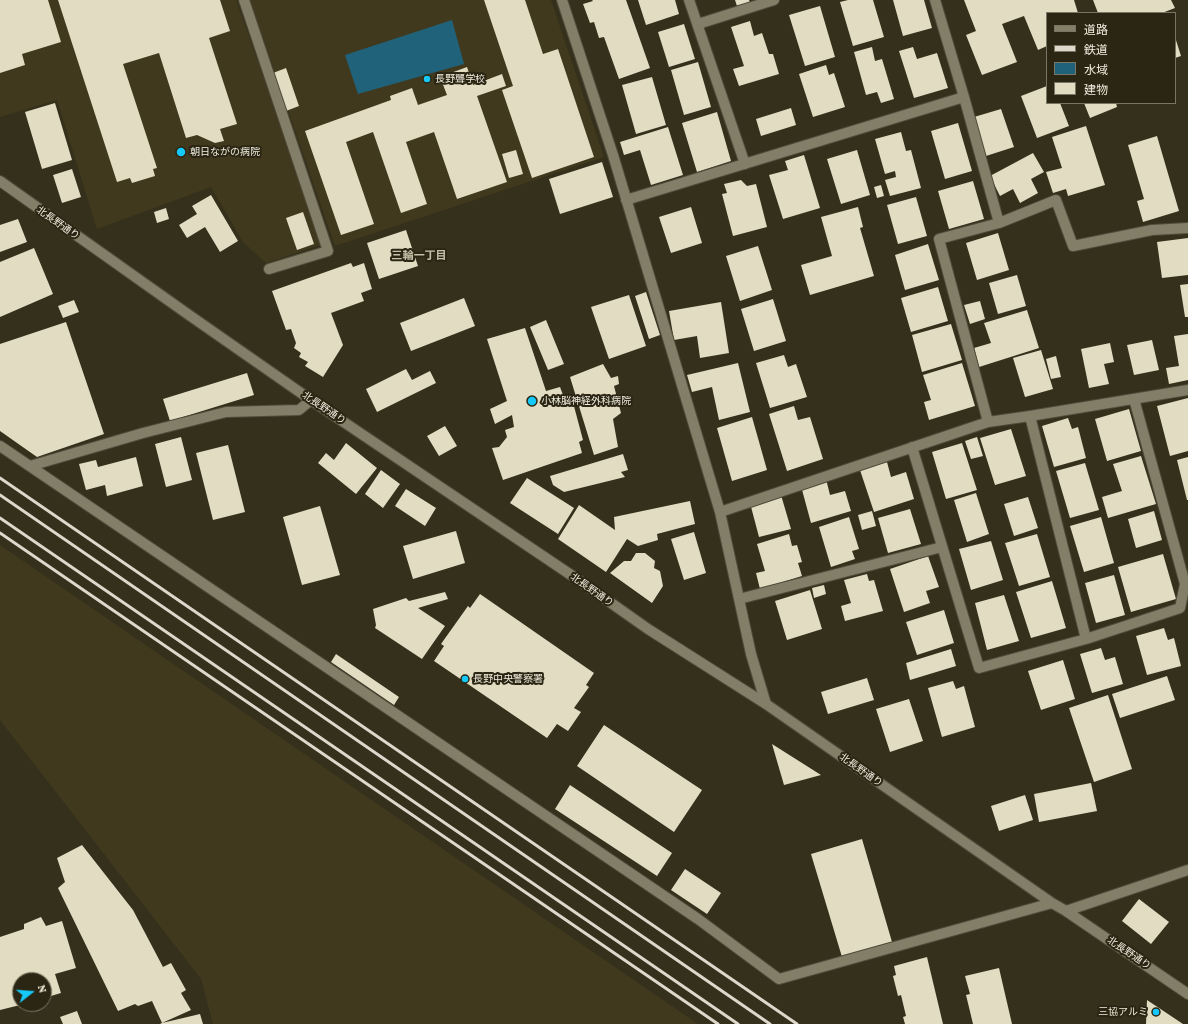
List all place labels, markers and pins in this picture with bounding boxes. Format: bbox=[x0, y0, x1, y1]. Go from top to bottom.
place label: 長野聾学校 bbox=[435, 73, 485, 85]
marker: 長野聾学校 bbox=[422, 74, 432, 84]
marker: 朝日ながの病院 bbox=[175, 146, 187, 158]
place label: 朝日ながの病院 bbox=[190, 146, 260, 158]
marker: 小林脳神経外科病院 bbox=[526, 395, 538, 407]
place label: 小林脳神経外科病院 bbox=[541, 395, 631, 407]
place label: 長野中央警察署 bbox=[473, 673, 543, 685]
marker: 長野中央警察署 bbox=[460, 674, 470, 684]
place label: 三協アルミ bbox=[1098, 1006, 1148, 1018]
marker: 三協アルミ bbox=[1151, 1007, 1161, 1017]

